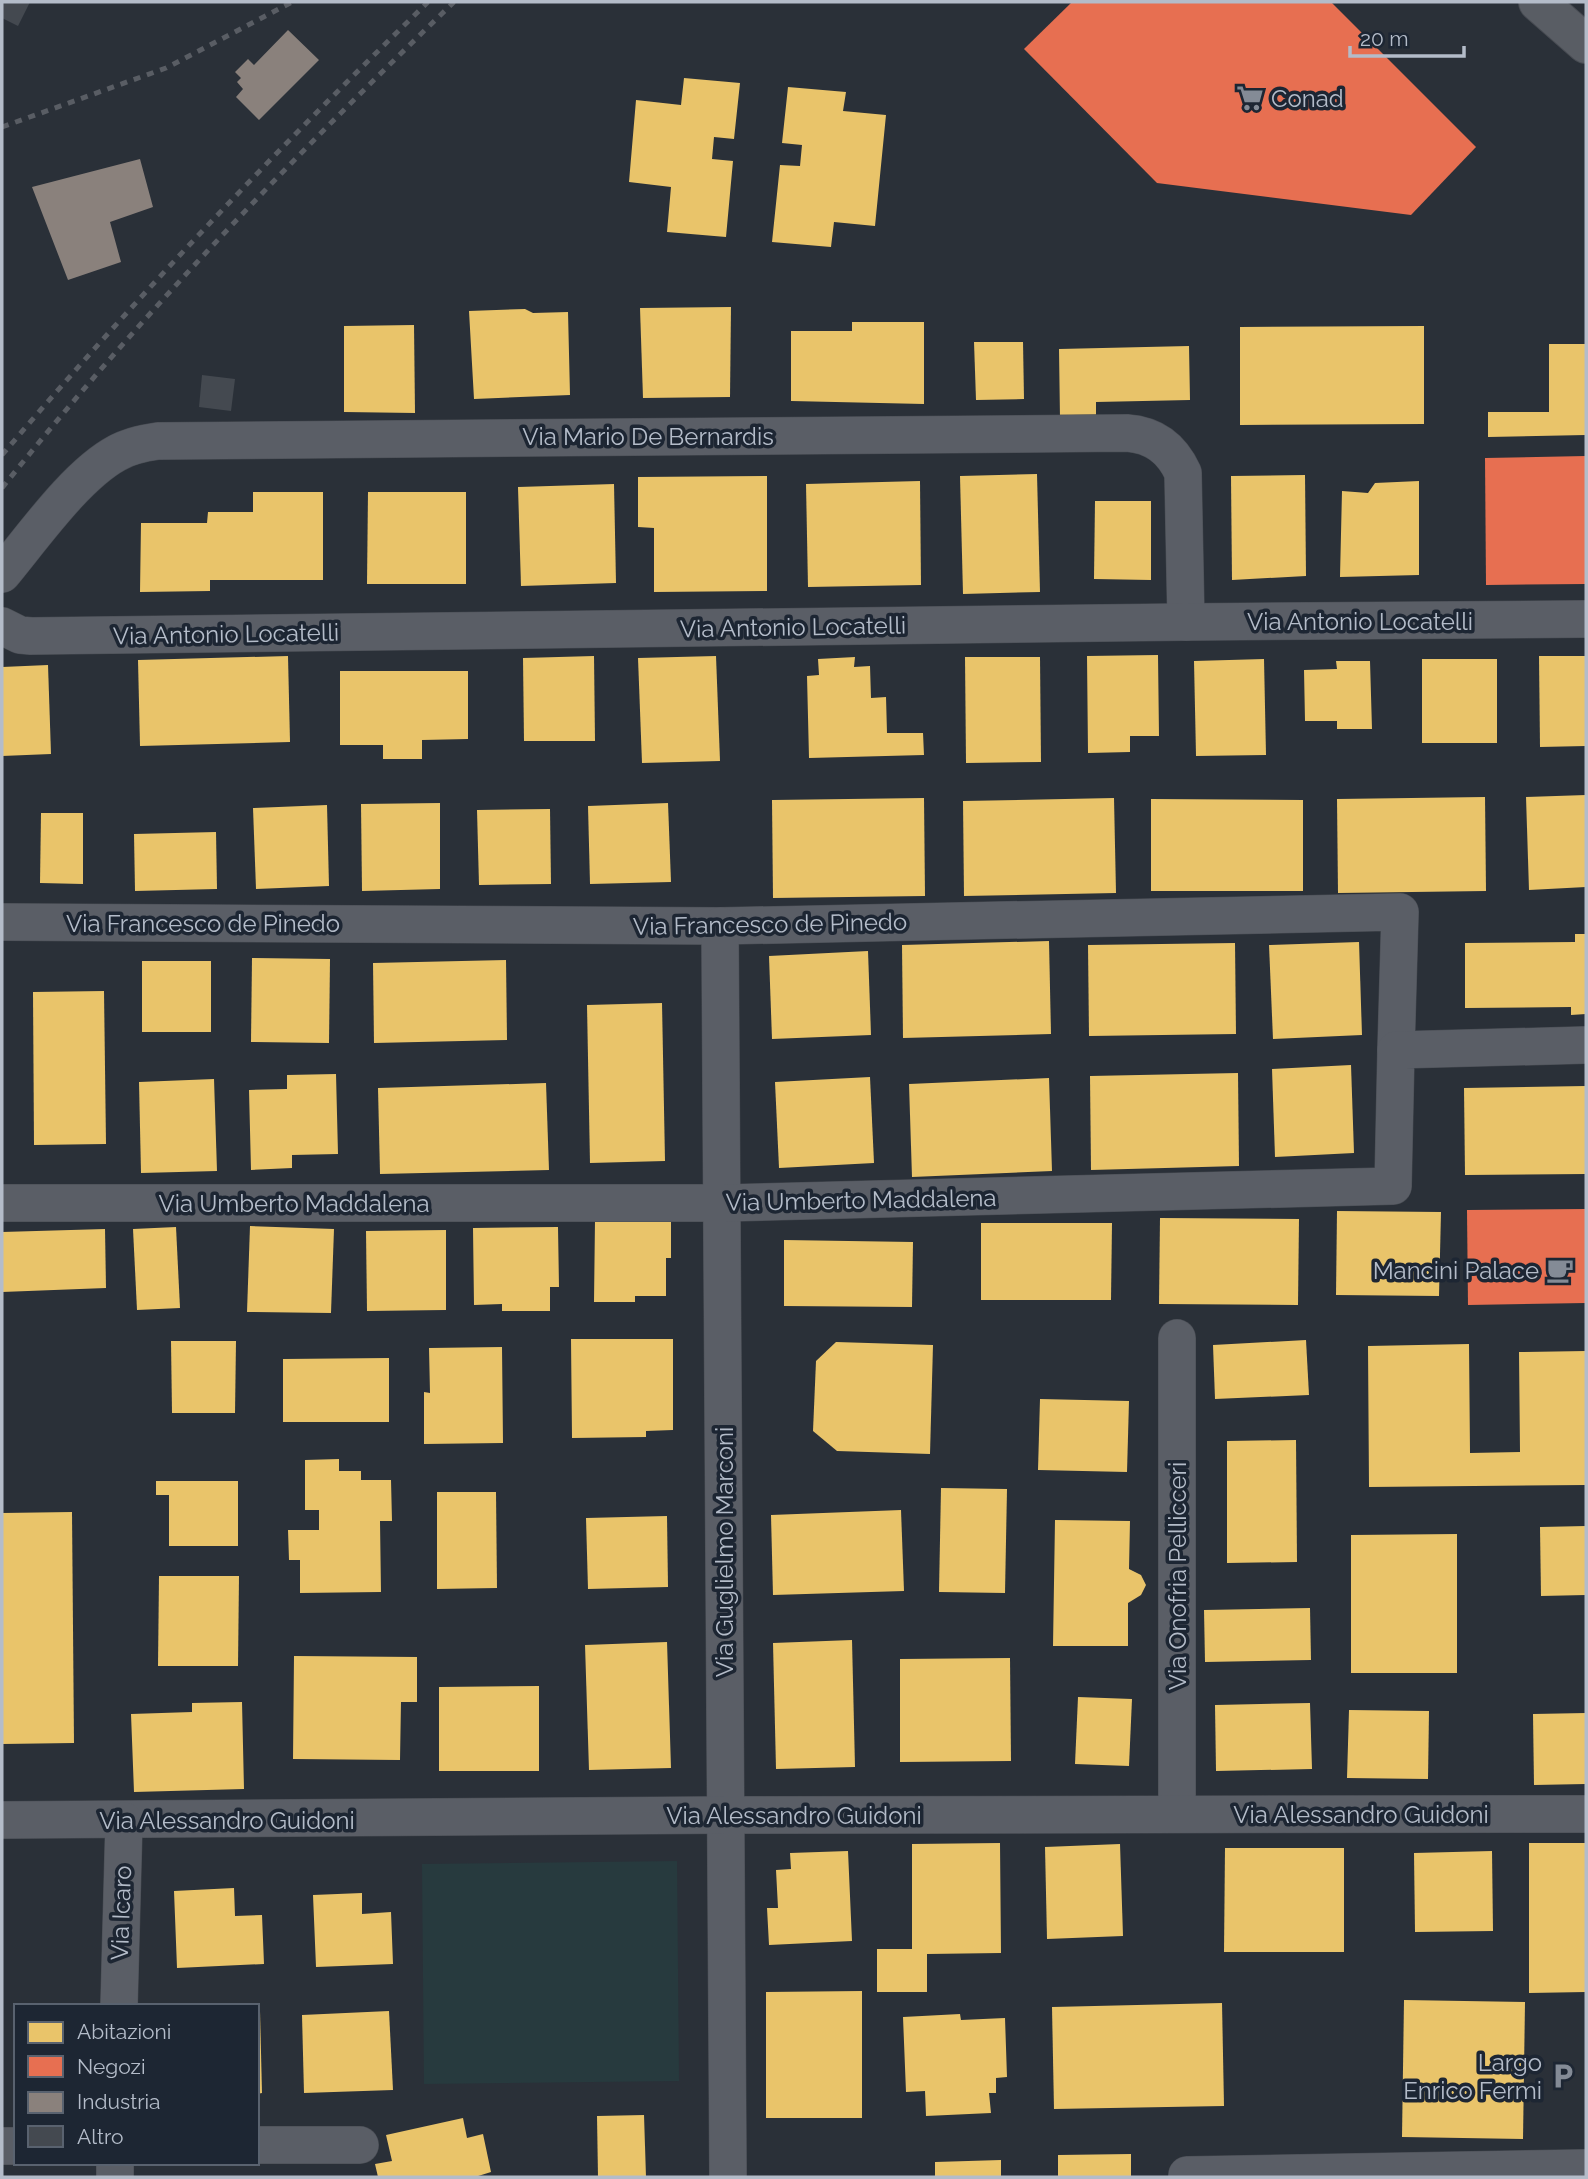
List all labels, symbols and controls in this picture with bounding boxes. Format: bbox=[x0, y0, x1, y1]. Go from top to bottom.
scale bar bbox=[1350, 14, 1464, 58]
text: 20 m bbox=[1360, 26, 1408, 51]
supermarket icon: Conad bbox=[1235, 83, 1265, 113]
place label: Conad bbox=[1271, 84, 1344, 113]
street label: Via Mario De Bernardis bbox=[522, 422, 774, 451]
street label: Via Antonio Locatelli bbox=[1247, 607, 1473, 636]
street label: Via Antonio Locatelli bbox=[680, 611, 906, 643]
street label: Via Antonio Locatelli bbox=[113, 618, 339, 650]
street label: Via Francesco de Pinedo bbox=[633, 907, 907, 941]
street label: Via Francesco de Pinedo bbox=[66, 909, 340, 938]
street label: Via Umberto Maddalena bbox=[725, 1183, 997, 1217]
street label: Via Umberto Maddalena bbox=[159, 1189, 429, 1218]
cafe icon: Mancini Palace bbox=[1545, 1255, 1575, 1285]
place label: Mancini Palace bbox=[1373, 1256, 1539, 1285]
street label: Via Guglielmo Marconi bbox=[710, 1427, 739, 1677]
street label: Via Onofria Pellicceri bbox=[1163, 1462, 1192, 1690]
street label: Via Alessandro Guidoni bbox=[1233, 1800, 1489, 1829]
street label: Via Alessandro Guidoni bbox=[666, 1801, 922, 1830]
street label: Via Alessandro Guidoni bbox=[99, 1806, 355, 1835]
street label: Via Icaro bbox=[105, 1865, 137, 1961]
legend bbox=[14, 2004, 259, 2165]
text: Abitazioni bbox=[77, 2019, 171, 2044]
place label: Largo Enrico Fermi bbox=[1403, 2048, 1542, 2105]
text: Negozi bbox=[77, 2054, 146, 2079]
parking icon: Largo Enrico Fermi bbox=[1548, 2061, 1578, 2091]
text: Industria bbox=[77, 2089, 161, 2114]
text: Altro bbox=[77, 2124, 123, 2149]

